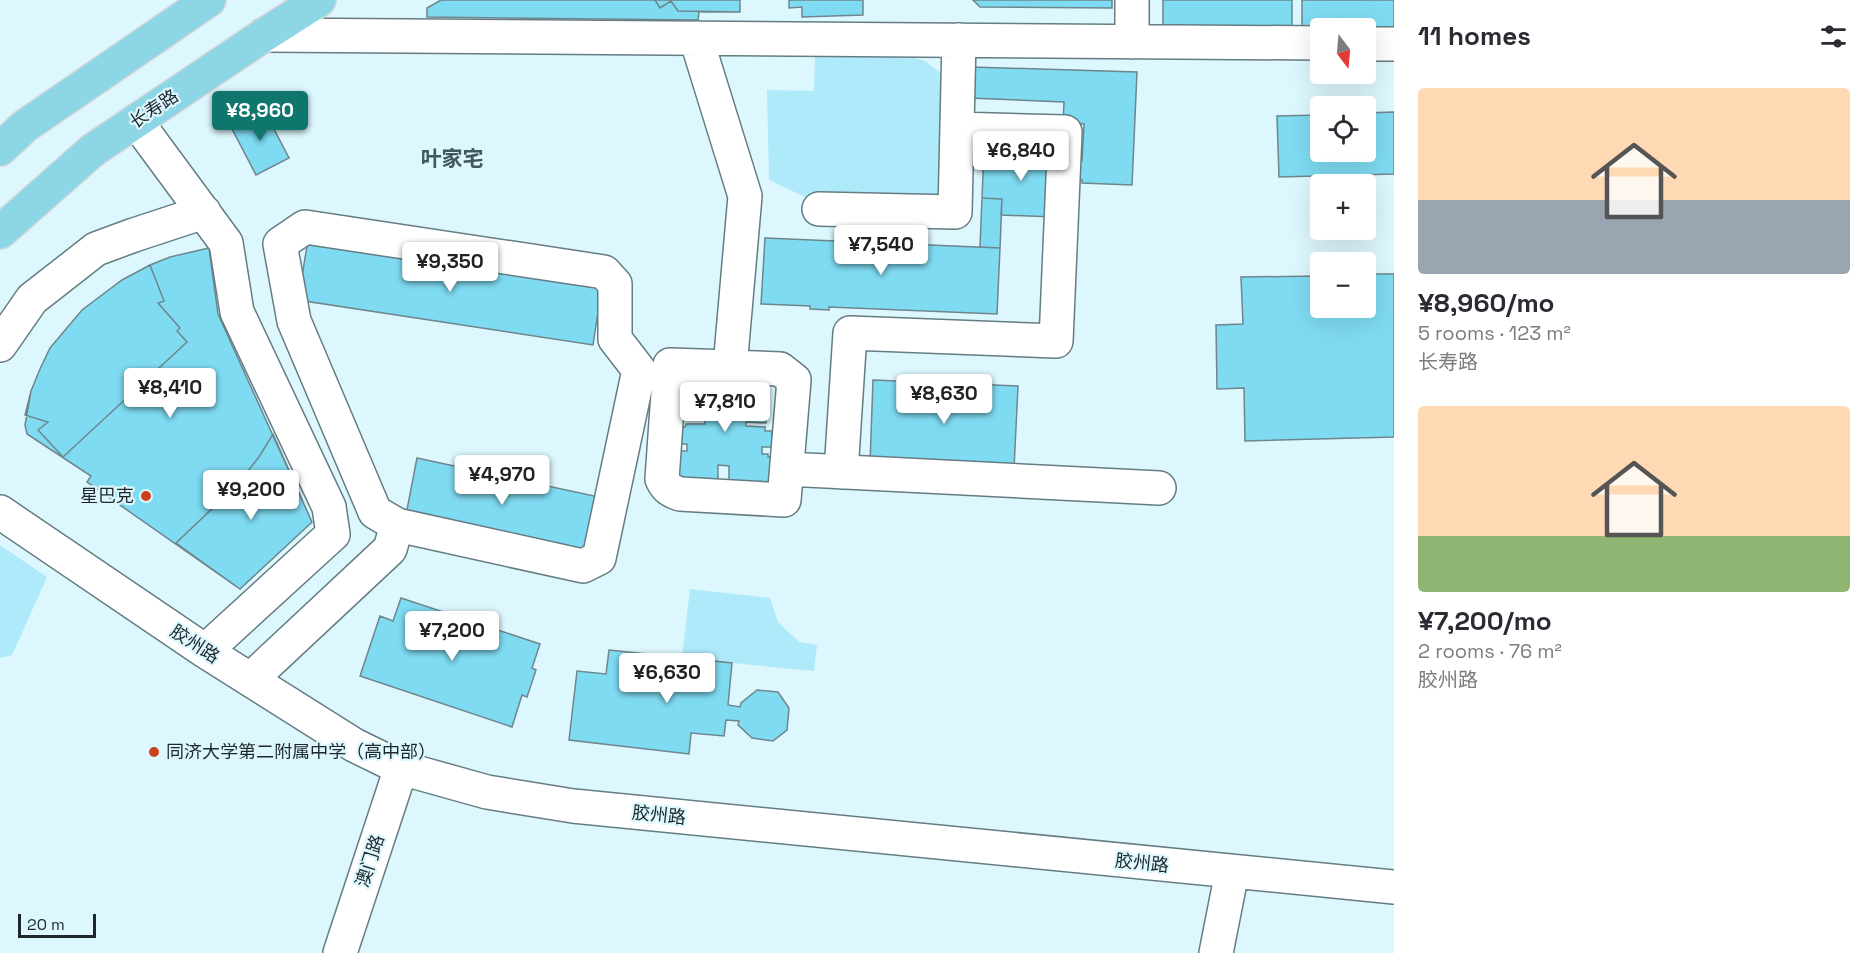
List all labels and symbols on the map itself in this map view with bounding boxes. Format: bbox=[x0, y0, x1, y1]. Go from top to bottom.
north arrow bbox=[1310, 18, 1376, 84]
street label: 长寿路 bbox=[125, 84, 183, 133]
pin: ¥8,960 bbox=[211, 91, 309, 142]
pin: ¥6,840 bbox=[972, 131, 1070, 182]
district label: 叶家宅 bbox=[421, 145, 484, 172]
pin: ¥7,540 bbox=[832, 225, 930, 276]
pin: ¥9,350 bbox=[401, 242, 499, 293]
pin: ¥8,410 bbox=[121, 368, 219, 419]
pin: ¥8,630 bbox=[895, 374, 993, 425]
pin: ¥7,810 bbox=[676, 382, 774, 433]
pin: ¥4,970 bbox=[453, 455, 551, 506]
pin: ¥9,200 bbox=[202, 470, 300, 521]
place label: 星巴克 bbox=[80, 484, 134, 507]
marker: 星巴克 bbox=[139, 489, 153, 503]
pin: ¥7,200 bbox=[403, 611, 501, 662]
street label: 胶州路 bbox=[166, 619, 224, 668]
pin: ¥6,630 bbox=[618, 653, 716, 704]
place label: 同济大学第二附属中学（高中部） bbox=[166, 740, 436, 763]
marker: 同济大学第二附属中学（高中部） bbox=[147, 745, 161, 759]
street label: 胶州路 bbox=[631, 800, 687, 829]
street label: 澳门路 bbox=[350, 832, 389, 890]
street label: 胶州路 bbox=[1114, 848, 1170, 877]
scale bar bbox=[18, 911, 96, 938]

